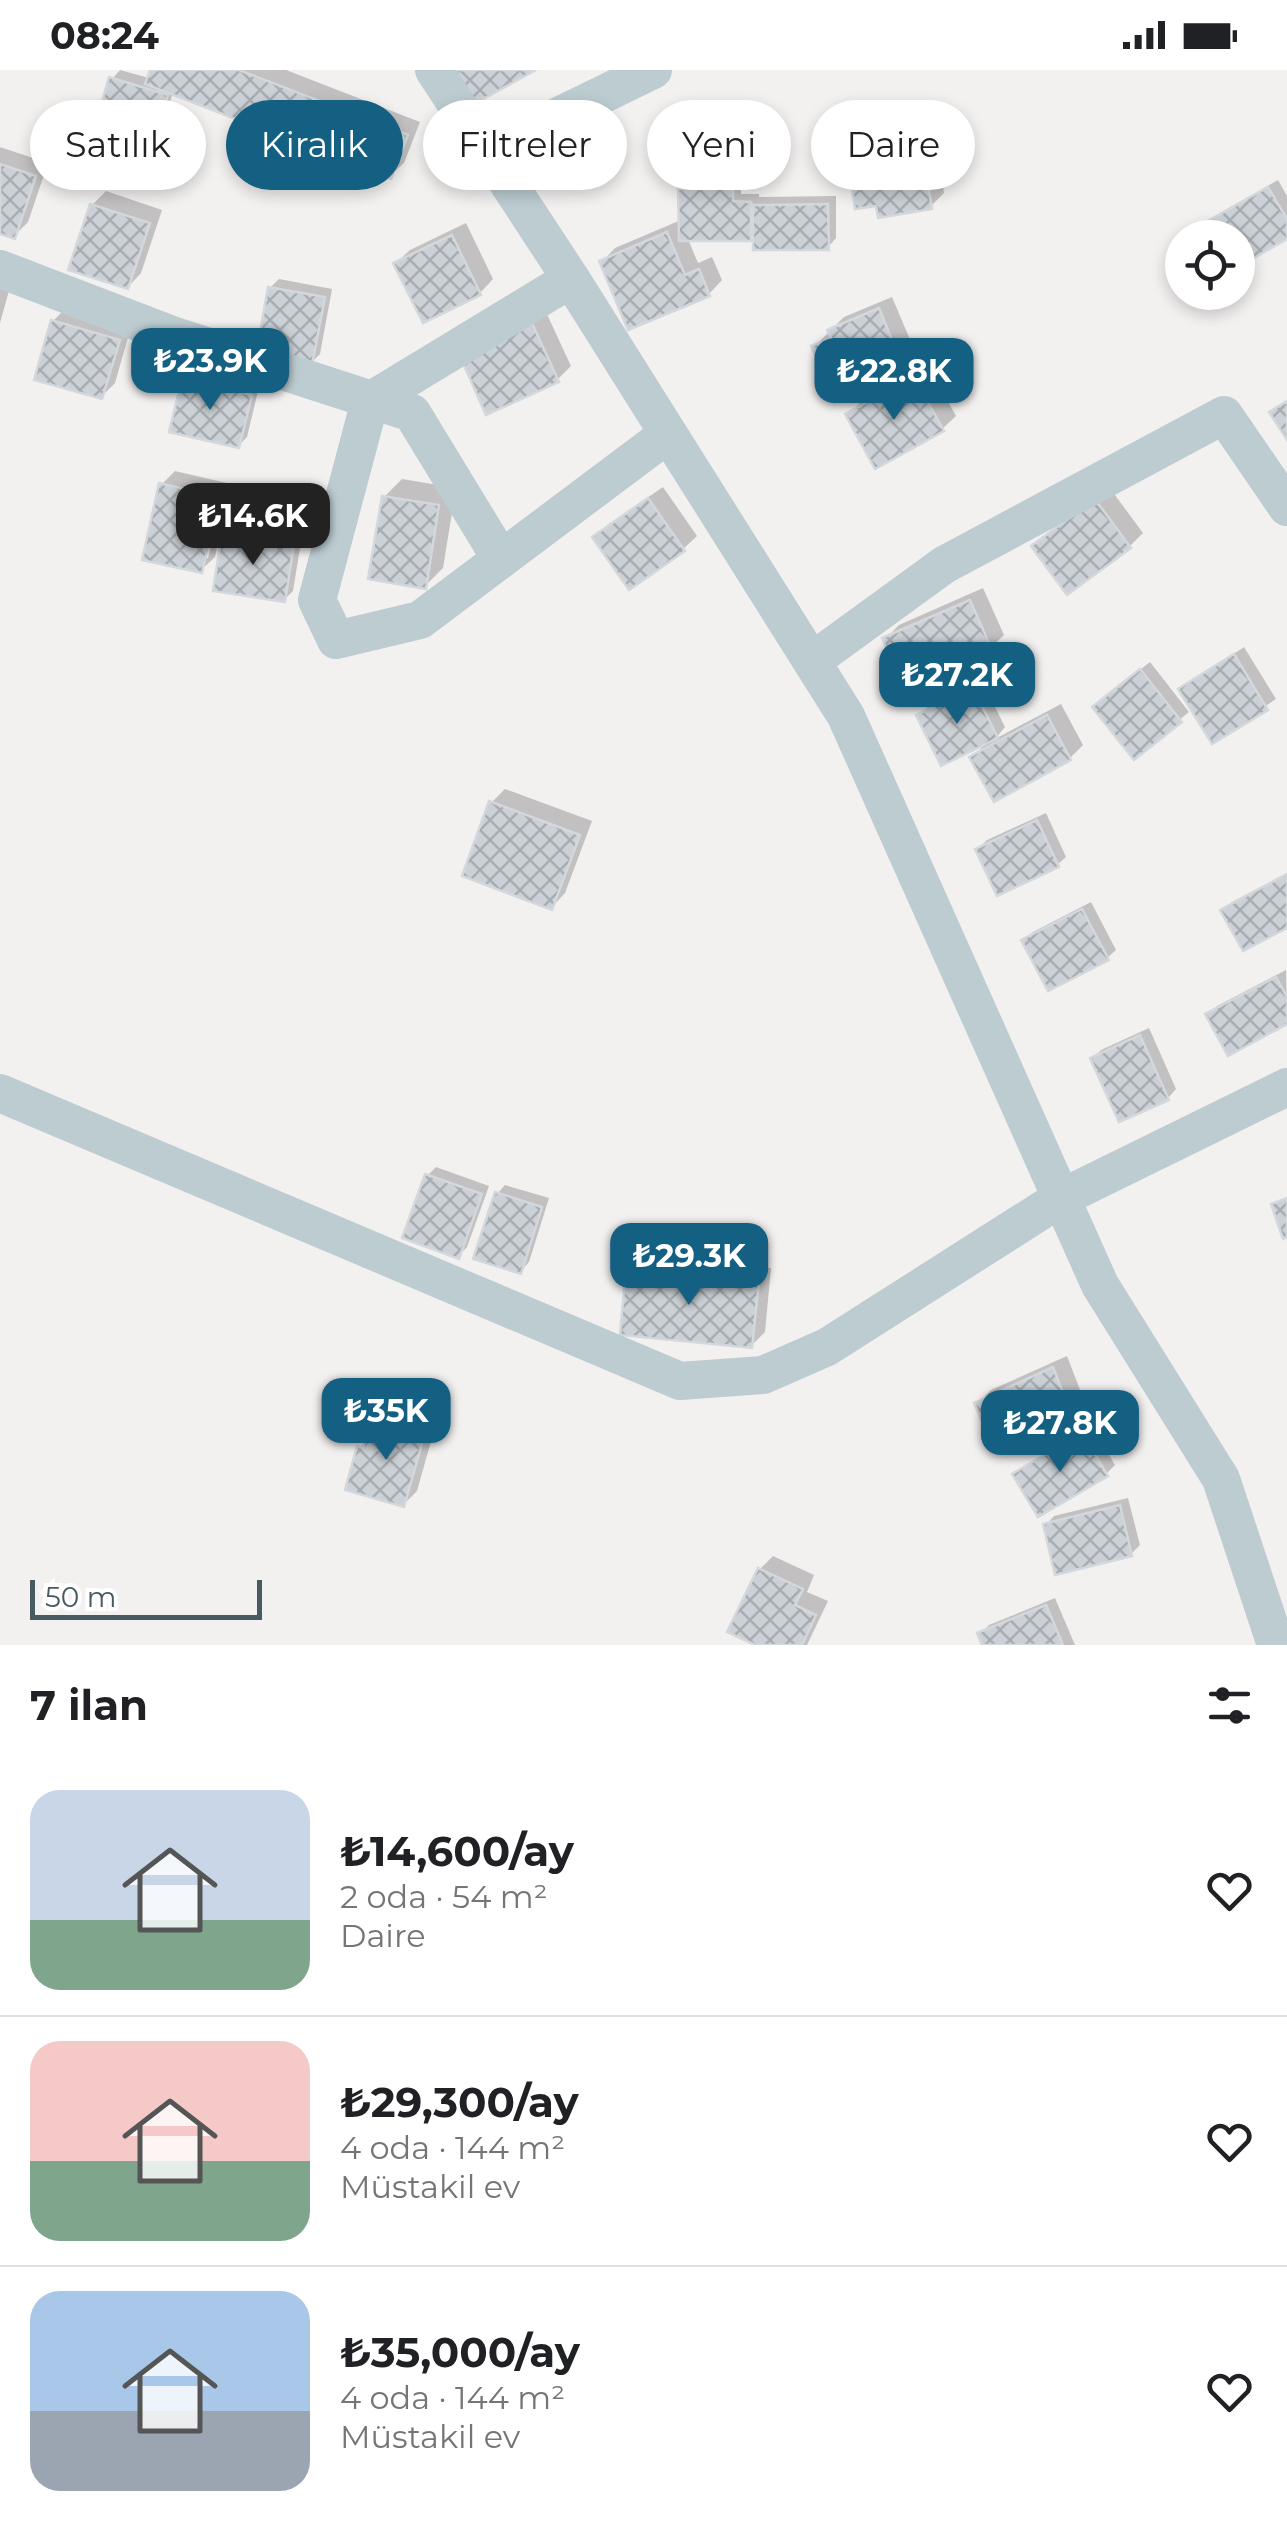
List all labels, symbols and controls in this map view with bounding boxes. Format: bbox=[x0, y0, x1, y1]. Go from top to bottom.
text: 08:24 bbox=[50, 12, 159, 59]
chip: Satılık bbox=[30, 100, 206, 190]
chip: Kiralık bbox=[226, 100, 403, 190]
chip: Filtreler bbox=[423, 100, 627, 190]
chip: Yeni bbox=[647, 100, 791, 190]
chip: Daire bbox=[811, 100, 975, 190]
map controls bbox=[1165, 220, 1255, 310]
button: locate bbox=[1165, 220, 1255, 310]
pin: ₺23.9K bbox=[129, 328, 291, 413]
pin: ₺22.8K bbox=[813, 338, 975, 423]
text: ₺23.9K bbox=[153, 341, 267, 380]
text: ₺22.8K bbox=[836, 351, 952, 390]
pin: ₺14.6K bbox=[172, 483, 334, 568]
text: ₺14.6K bbox=[198, 496, 308, 535]
pin: ₺27.2K bbox=[876, 642, 1038, 727]
text: ₺27.2K bbox=[901, 655, 1013, 694]
pin: ₺29.3K bbox=[608, 1223, 770, 1308]
text: ₺29.3K bbox=[632, 1236, 746, 1275]
pin: ₺35K bbox=[327, 1378, 445, 1463]
pin: ₺27.8K bbox=[979, 1390, 1141, 1475]
text: ₺35K bbox=[344, 1391, 428, 1430]
text: ₺27.8K bbox=[1003, 1403, 1117, 1442]
scale bar bbox=[30, 1575, 262, 1620]
text: 50 m bbox=[45, 1580, 116, 1614]
icon: filters bbox=[1202, 1678, 1257, 1733]
text: 7 ilan bbox=[30, 1679, 148, 1731]
text: ₺14,600/ay bbox=[340, 1825, 574, 1877]
icon: home bbox=[110, 1830, 230, 1950]
icon: heart bbox=[1202, 1863, 1257, 1918]
text: 2 oda · 54 m² bbox=[340, 1877, 547, 1916]
text: Daire bbox=[340, 1916, 426, 1955]
text: ₺29,300/ay bbox=[340, 2076, 579, 2128]
icon: home bbox=[110, 2081, 230, 2201]
icon: heart bbox=[1202, 2114, 1257, 2169]
text: 4 oda · 144 m² bbox=[340, 2128, 565, 2167]
text: Müstakil ev bbox=[340, 2167, 520, 2206]
text: ₺35,000/ay bbox=[340, 2326, 580, 2378]
icon: home bbox=[110, 2331, 230, 2451]
icon: heart bbox=[1202, 2364, 1257, 2419]
text: 4 oda · 144 m² bbox=[340, 2378, 565, 2417]
text: Müstakil ev bbox=[340, 2417, 520, 2456]

